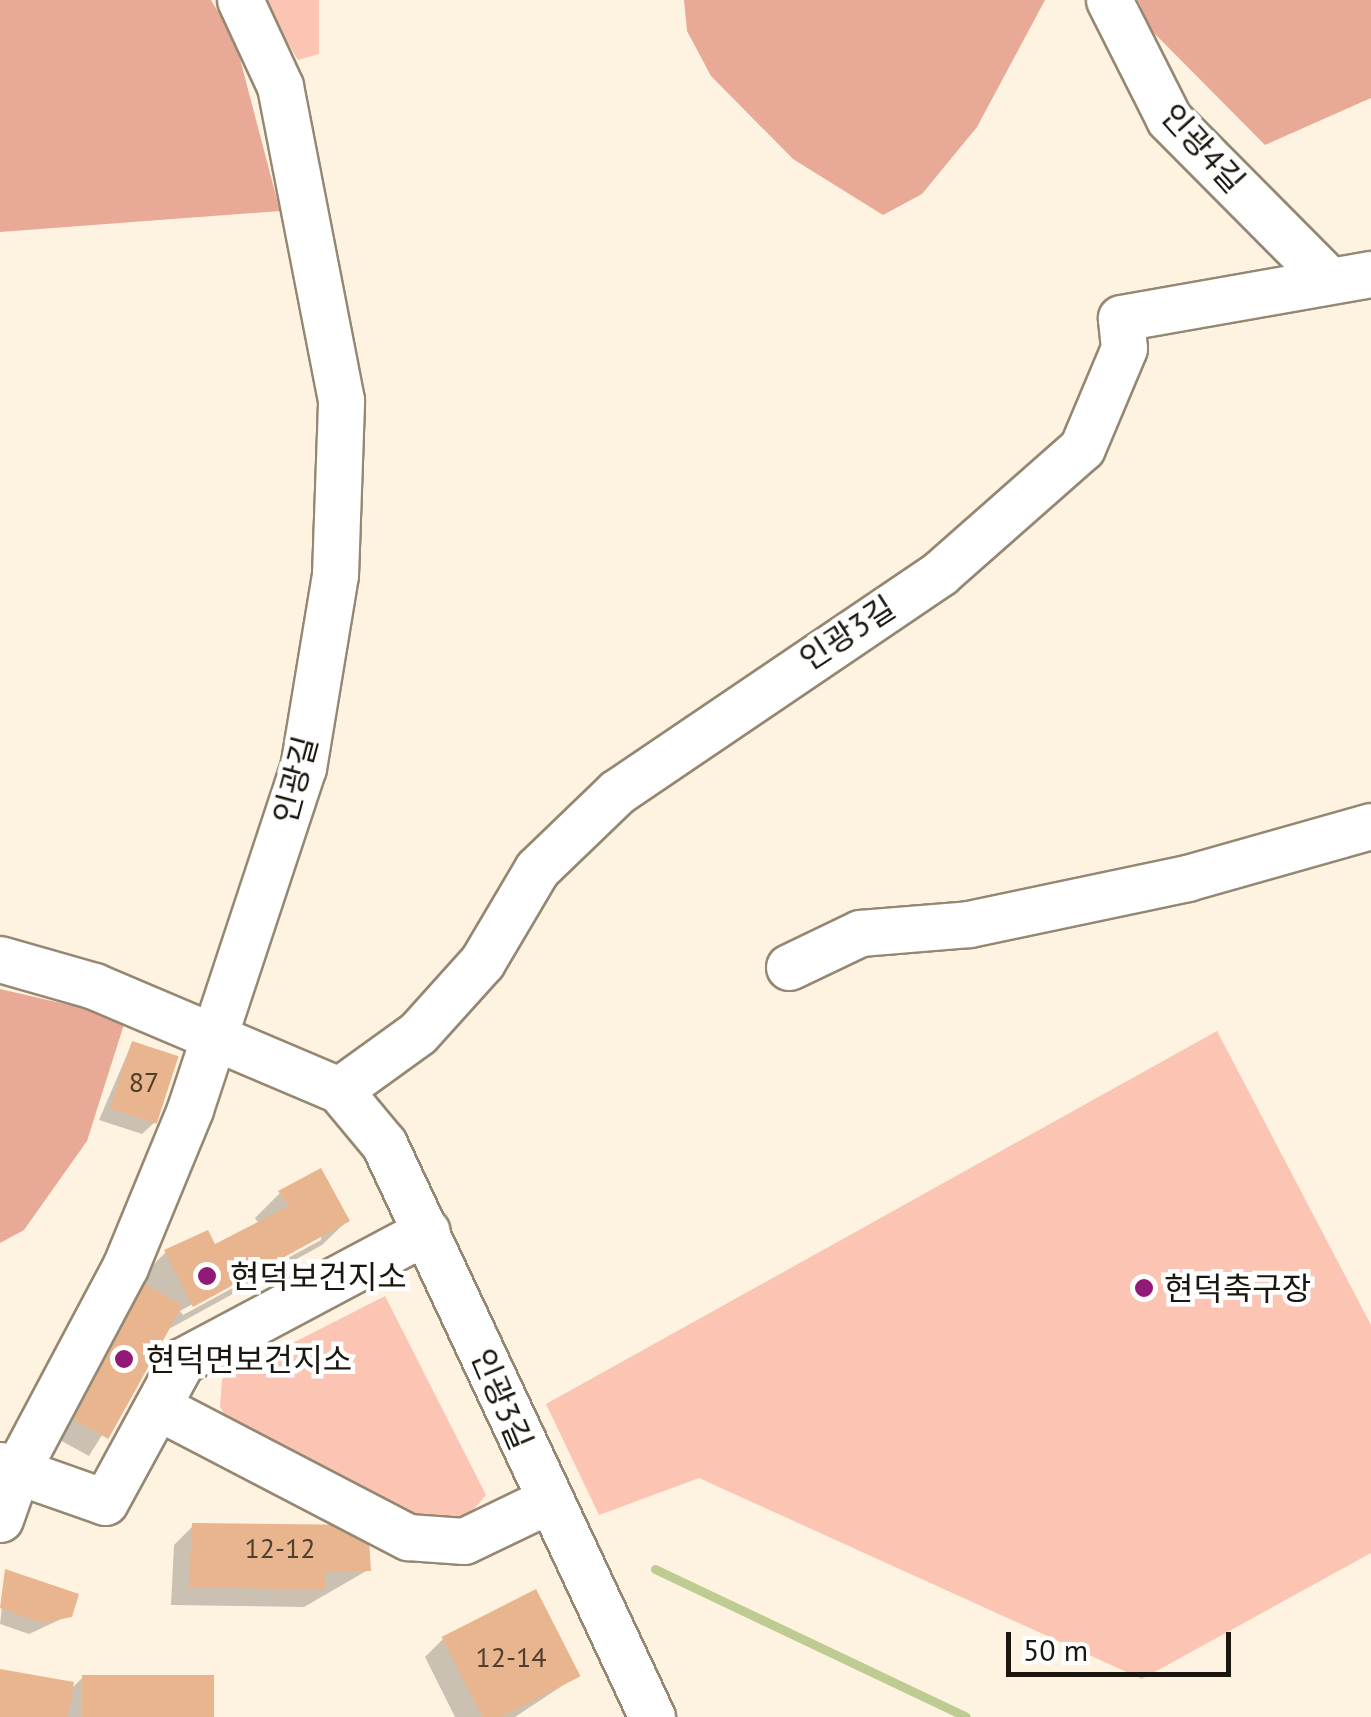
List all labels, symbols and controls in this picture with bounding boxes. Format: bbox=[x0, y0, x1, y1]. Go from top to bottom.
street label: 인광4길 bbox=[1153, 96, 1253, 200]
street label: 인광3길 bbox=[792, 588, 902, 678]
street label: 인광길 bbox=[265, 732, 325, 828]
house number: 87 bbox=[129, 1065, 159, 1099]
place label: 현덕보건지소 bbox=[230, 1257, 407, 1295]
marker: 현덕보건지소 bbox=[194, 1263, 220, 1289]
place label: 현덕축구장 bbox=[1164, 1269, 1311, 1307]
marker: 현덕축구장 bbox=[1133, 1277, 1155, 1299]
place label: 현덕면보건지소 bbox=[146, 1340, 352, 1378]
street label: 인광3길 bbox=[464, 1343, 540, 1455]
marker: 현덕면보건지소 bbox=[111, 1346, 137, 1372]
house number: 12-12 bbox=[244, 1531, 316, 1565]
scale bar bbox=[1011, 1612, 1236, 1674]
text: 50 m bbox=[1023, 1630, 1088, 1669]
house number: 12-14 bbox=[475, 1640, 547, 1674]

